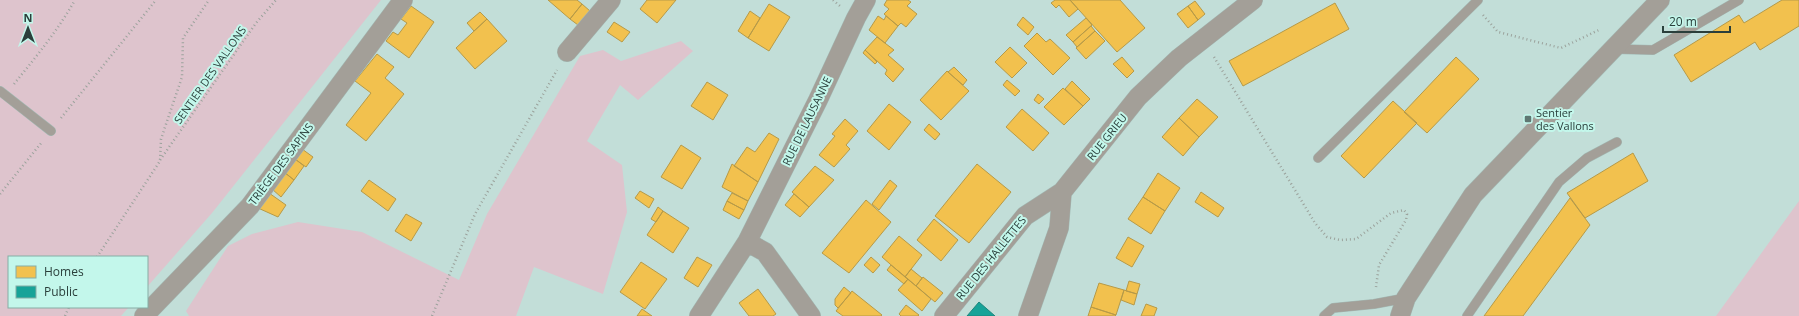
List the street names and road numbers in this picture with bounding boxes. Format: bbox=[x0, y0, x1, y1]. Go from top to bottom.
street label: SENTIER DES VALLONS bbox=[170, 23, 249, 127]
street label: RUE DE LAUSANNE bbox=[779, 74, 835, 168]
street label: RUE GRIEU bbox=[1083, 110, 1130, 163]
street label: TRIÈGE DES SAPINS bbox=[245, 120, 316, 208]
street label: RUE DES HALLETTES bbox=[952, 213, 1029, 303]

